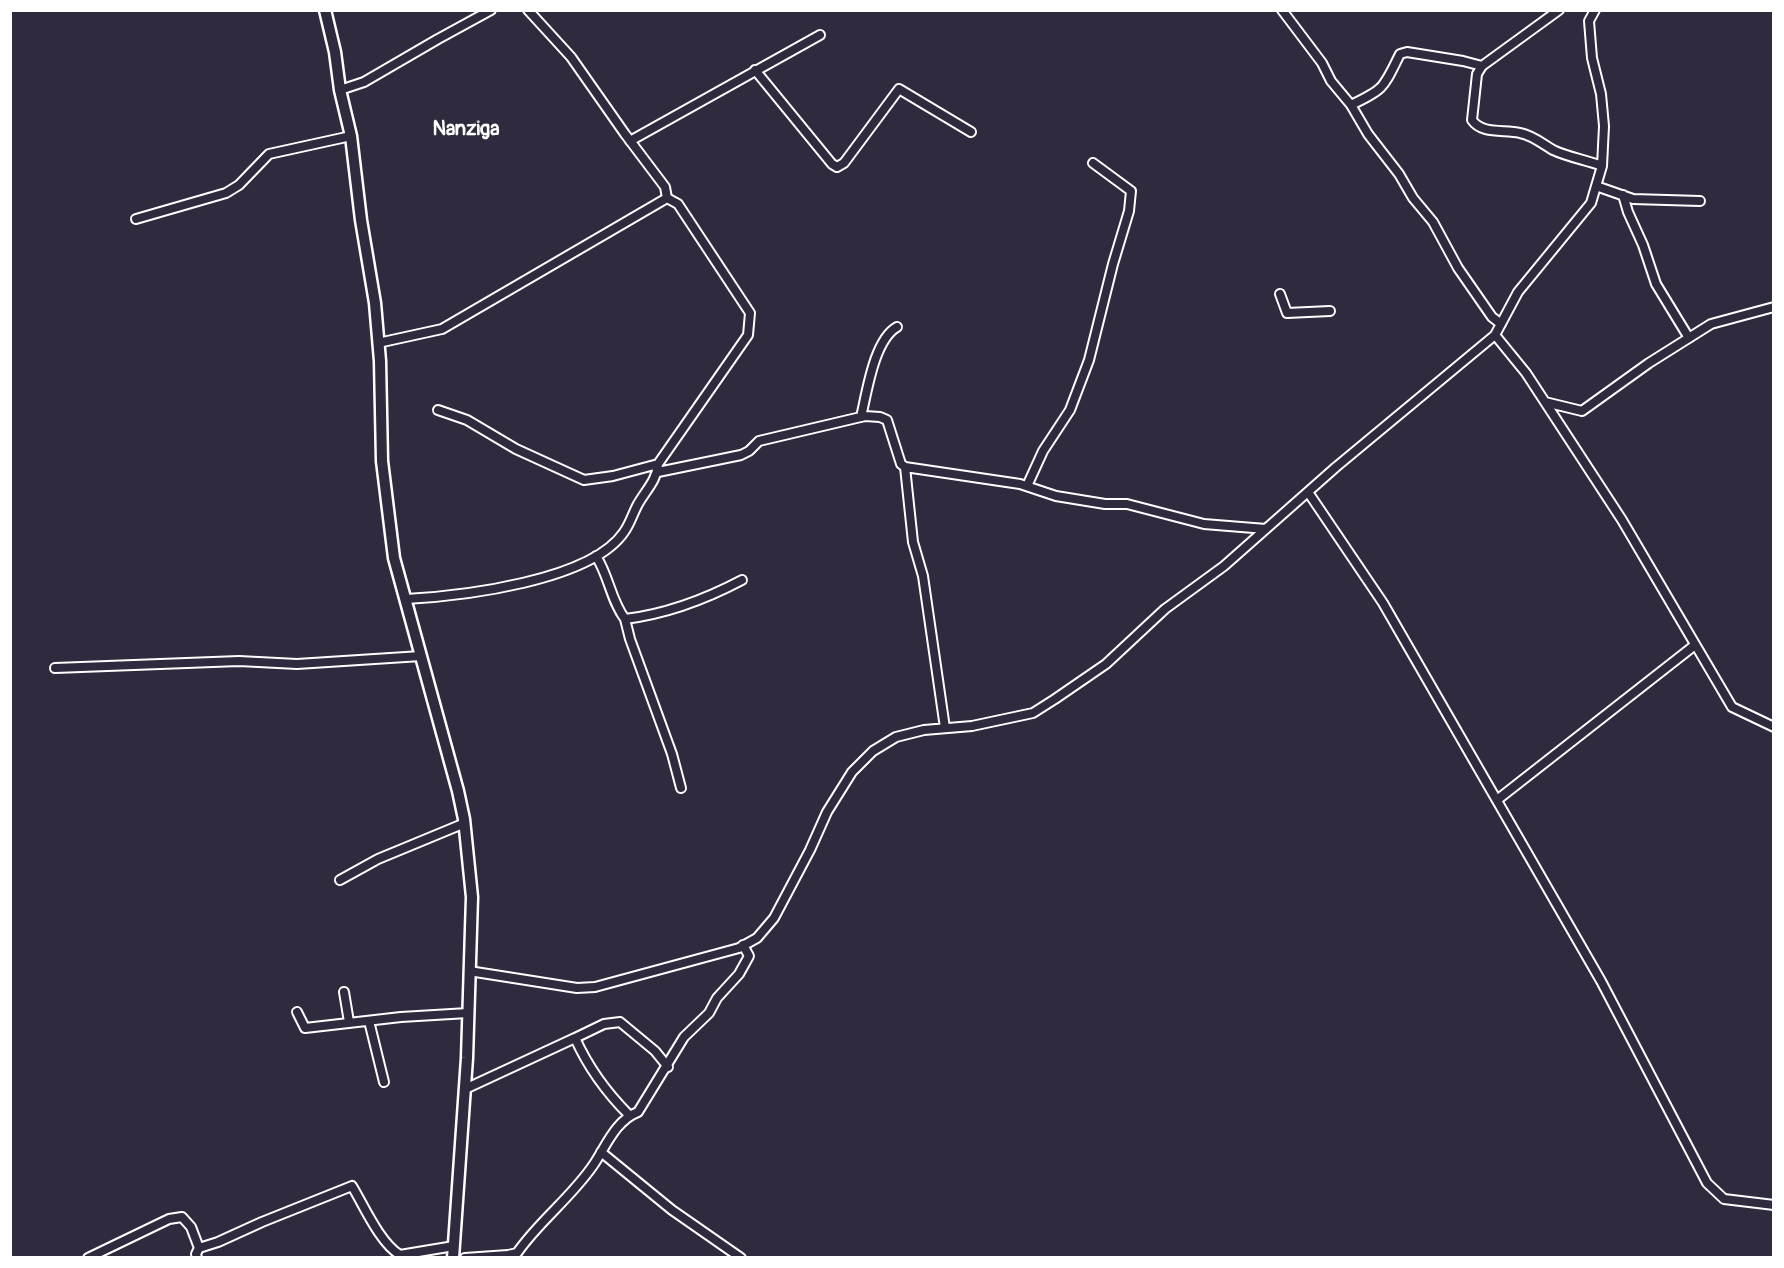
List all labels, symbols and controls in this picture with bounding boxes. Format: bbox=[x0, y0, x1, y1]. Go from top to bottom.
district label: Nanziga bbox=[433, 118, 499, 142]

